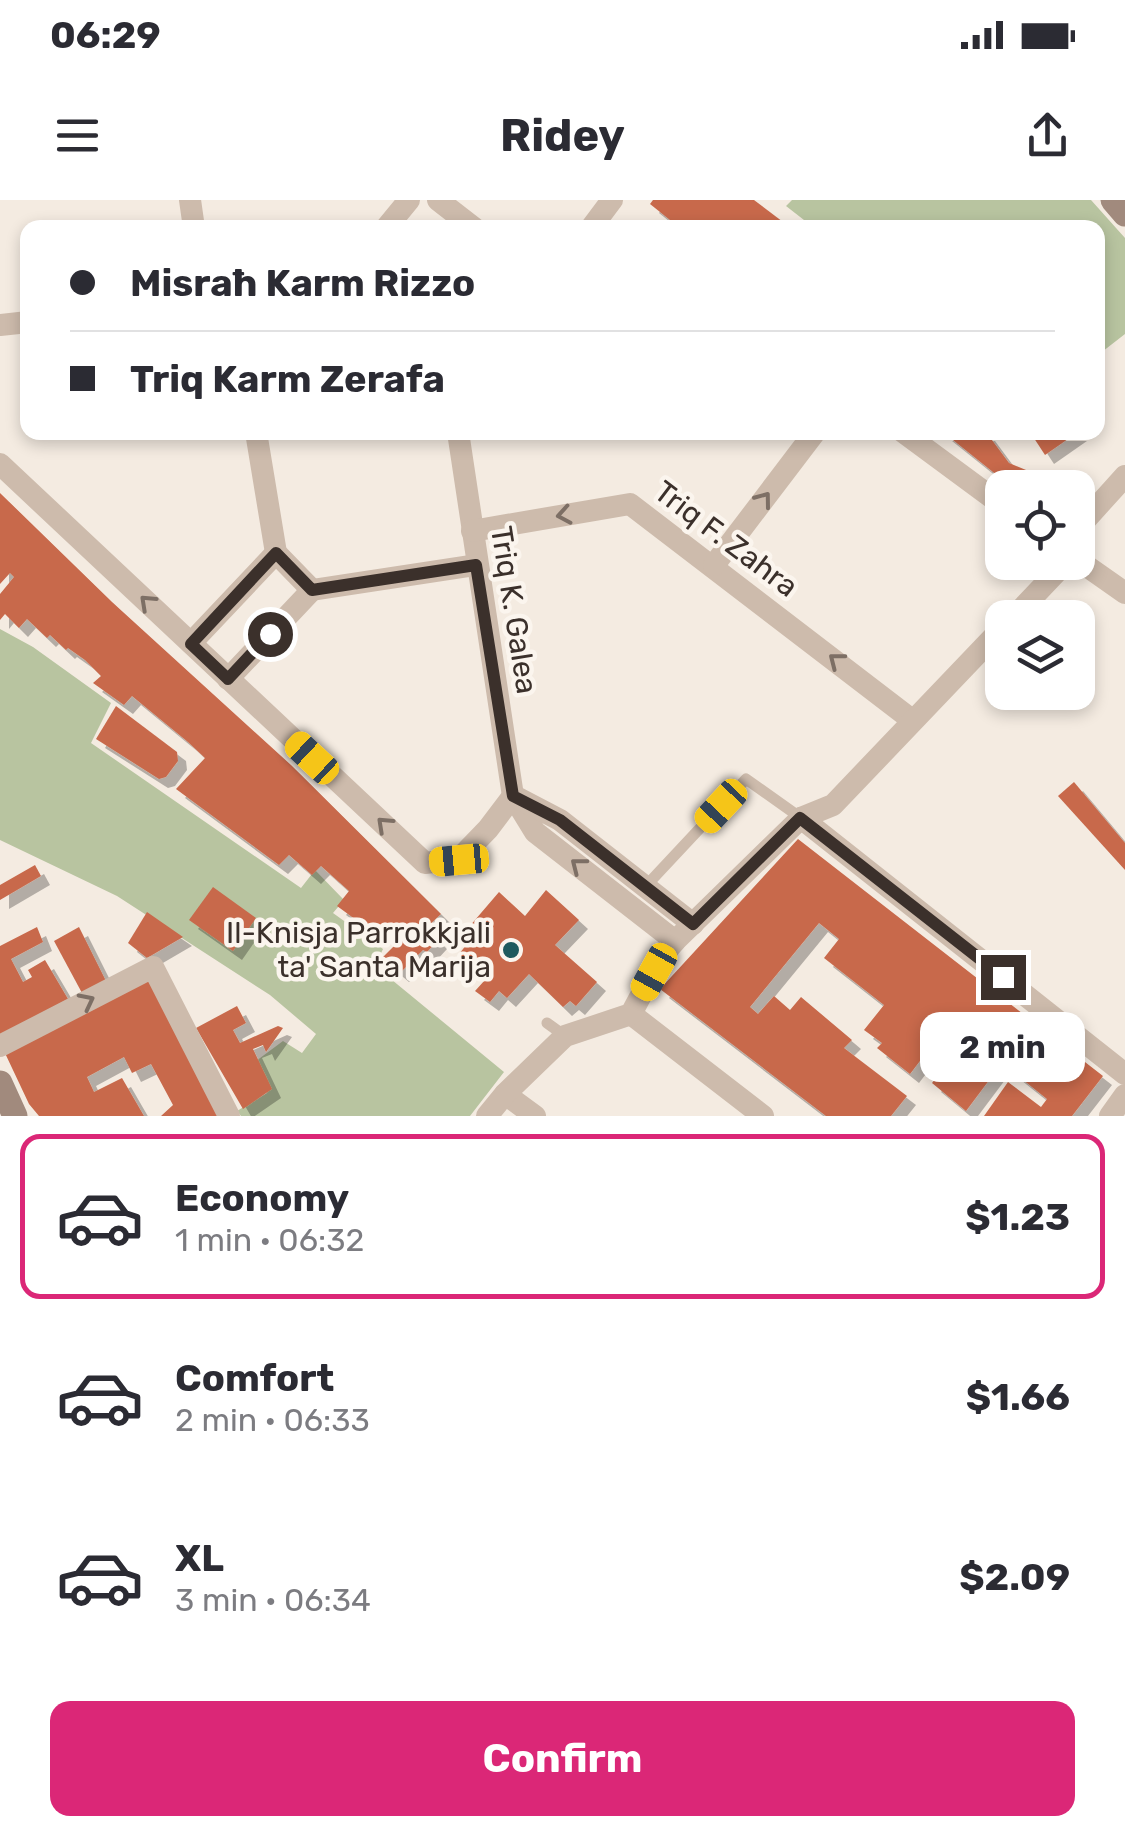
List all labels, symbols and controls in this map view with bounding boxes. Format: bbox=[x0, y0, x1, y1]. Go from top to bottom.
text: 06:29 bbox=[50, 12, 161, 58]
icon: menu bbox=[50, 108, 105, 163]
icon: share bbox=[1020, 108, 1075, 163]
text: Ridey bbox=[500, 109, 625, 162]
text: Misraħ Karm Rizzo bbox=[130, 260, 475, 306]
text: Triq Karm Zerafa bbox=[130, 356, 445, 402]
map controls bbox=[985, 470, 1095, 710]
button: locate bbox=[985, 470, 1095, 580]
street label: Triq F. Zahra bbox=[647, 473, 805, 605]
one-way arrow bbox=[753, 492, 770, 510]
one-way arrow bbox=[556, 504, 573, 525]
street label: Triq K. Galea bbox=[483, 524, 545, 696]
one-way arrow bbox=[140, 596, 159, 614]
button: layers bbox=[985, 600, 1095, 710]
route start bbox=[248, 612, 293, 657]
one-way arrow bbox=[829, 654, 847, 672]
car bbox=[280, 727, 344, 789]
car bbox=[690, 774, 752, 838]
one-way arrow bbox=[377, 818, 395, 836]
car bbox=[428, 842, 490, 878]
one-way arrow bbox=[571, 859, 589, 877]
place label: Il-Knisja Parrokkjali ta' Santa Marija bbox=[226, 915, 491, 985]
car bbox=[626, 938, 682, 1006]
marker: Il-Knisja Parrokkjali ta' Santa Marija bbox=[500, 939, 522, 961]
route end bbox=[981, 955, 1026, 1000]
one-way arrow bbox=[76, 994, 94, 1014]
callout: 2 min bbox=[920, 1012, 1086, 1082]
text: 2 min bbox=[959, 1028, 1046, 1066]
icon: car bbox=[55, 1172, 145, 1262]
text: Economy bbox=[175, 1175, 349, 1221]
text: $1.23 bbox=[965, 1194, 1070, 1240]
text: 1 min · 06:32 bbox=[175, 1221, 364, 1259]
icon: car bbox=[55, 1352, 145, 1442]
text: Comfort bbox=[175, 1355, 334, 1401]
text: $1.66 bbox=[966, 1374, 1070, 1420]
text: 2 min · 06:33 bbox=[175, 1401, 370, 1439]
icon: car bbox=[55, 1532, 145, 1622]
text: XL bbox=[175, 1535, 224, 1581]
text: $2.09 bbox=[959, 1554, 1070, 1600]
text: 3 min · 06:34 bbox=[175, 1581, 371, 1619]
button: Confirm bbox=[50, 1701, 1075, 1816]

